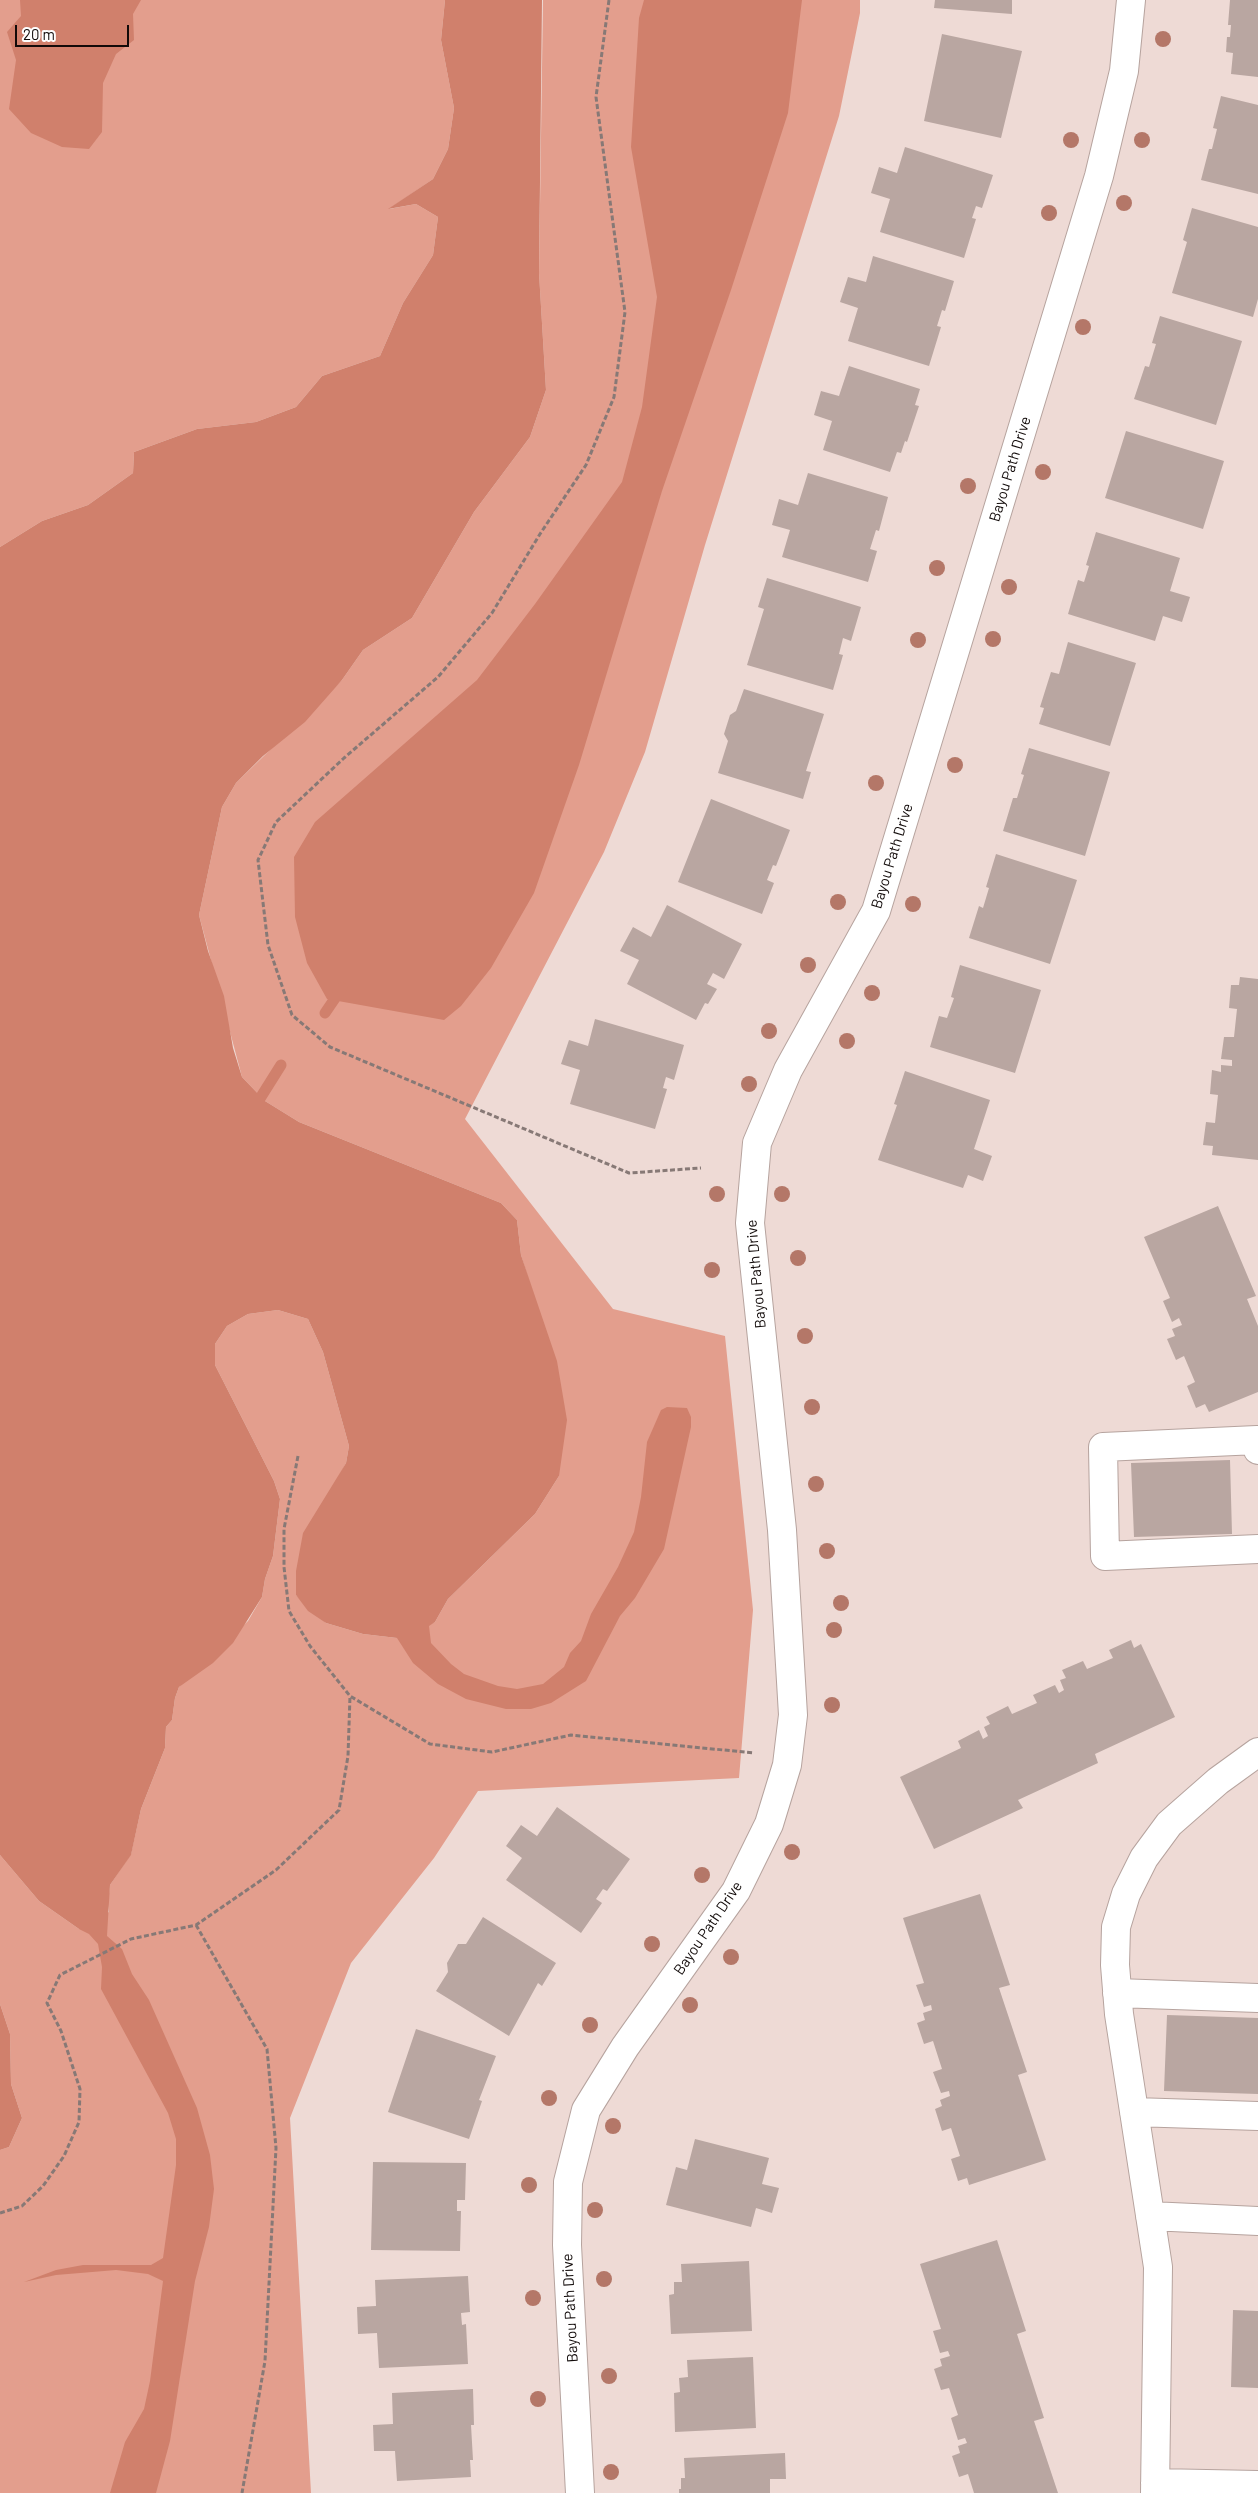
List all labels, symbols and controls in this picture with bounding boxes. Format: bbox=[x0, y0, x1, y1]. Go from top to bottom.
scale bar bbox=[18, 15, 131, 47]
text: 20 m bbox=[23, 25, 55, 43]
street label: Bayou Path Drive bbox=[985, 414, 1035, 524]
street label: Bayou Path Drive bbox=[867, 801, 917, 911]
street label: Bayou Path Drive bbox=[742, 1219, 770, 1329]
street label: Bayou Path Drive bbox=[670, 1878, 746, 1978]
street label: Bayou Path Drive bbox=[558, 2253, 582, 2363]

